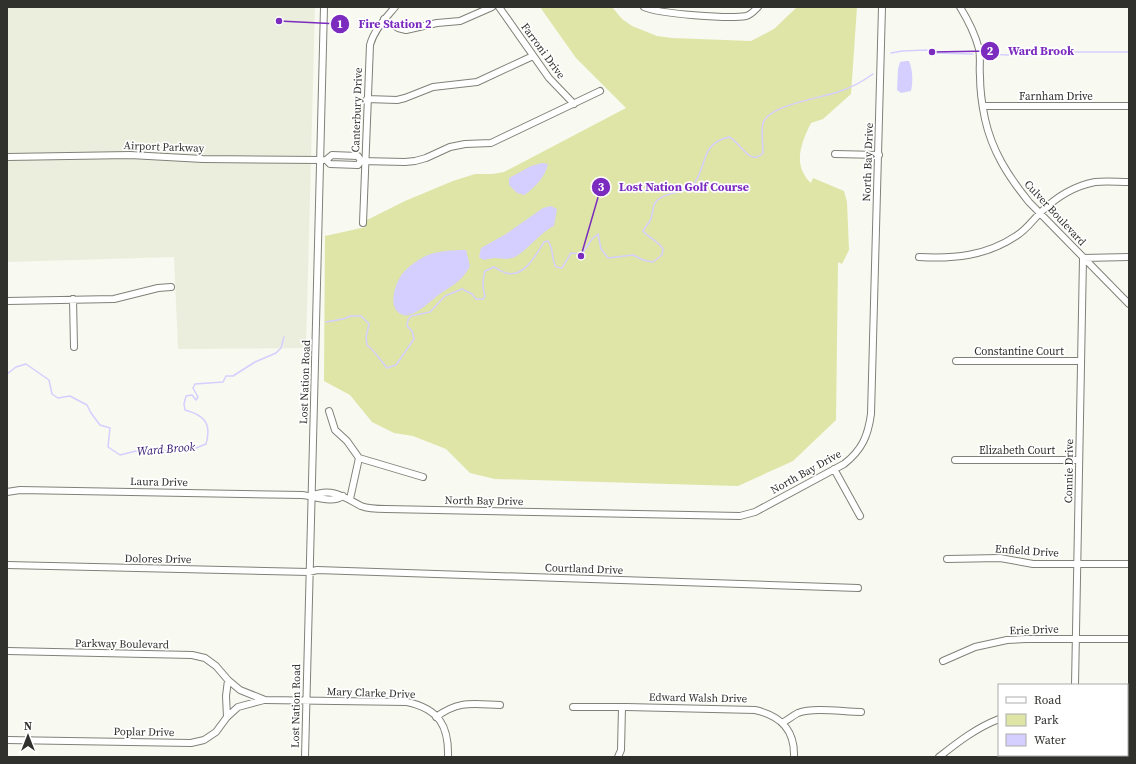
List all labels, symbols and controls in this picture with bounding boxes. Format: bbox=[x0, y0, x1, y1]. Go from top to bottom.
callout: Fire Station 2 bbox=[330, 12, 439, 36]
text: 1 bbox=[337, 16, 343, 32]
text: Fire Station 2 bbox=[358, 16, 432, 32]
street label: Farroni Drive bbox=[518, 20, 569, 82]
callout: Ward Brook bbox=[980, 39, 1082, 63]
text: 2 bbox=[987, 43, 994, 59]
text: Ward Brook bbox=[1008, 43, 1075, 59]
street label: Canterbury Drive bbox=[348, 67, 366, 153]
street label: Farnham Drive bbox=[1019, 89, 1093, 104]
street label: North Bay Drive bbox=[859, 122, 877, 202]
street label: Airport Parkway bbox=[123, 138, 205, 156]
callout: Lost Nation Golf Course bbox=[591, 175, 757, 199]
street label: Culver Boulevard bbox=[1021, 177, 1090, 249]
text: 3 bbox=[598, 179, 605, 195]
text: Lost Nation Golf Course bbox=[619, 179, 749, 195]
street label: Lost Nation Road bbox=[296, 339, 314, 424]
street label: Constantine Court bbox=[974, 344, 1064, 359]
water label: Ward Brook bbox=[136, 438, 196, 460]
street label: Connie Drive bbox=[1061, 438, 1077, 503]
street label: Elizabeth Court bbox=[979, 443, 1056, 458]
street label: North Bay Drive bbox=[768, 446, 844, 498]
street label: Laura Drive bbox=[130, 474, 188, 490]
street label: North Bay Drive bbox=[445, 493, 524, 509]
street label: Enfield Drive bbox=[995, 541, 1060, 561]
street label: Dolores Drive bbox=[124, 551, 192, 567]
street label: Courtland Drive bbox=[545, 560, 624, 578]
street label: Erie Drive bbox=[1009, 622, 1059, 638]
street label: Parkway Boulevard bbox=[75, 636, 170, 652]
street label: Lost Nation Road bbox=[288, 663, 304, 748]
street label: Mary Clarke Drive bbox=[326, 684, 416, 702]
legend bbox=[998, 684, 1128, 756]
street label: Edward Walsh Drive bbox=[649, 690, 748, 706]
text: Road bbox=[1034, 692, 1061, 708]
text: Park bbox=[1034, 712, 1059, 728]
north arrow bbox=[8, 716, 48, 756]
text: N bbox=[24, 719, 32, 734]
street label: Poplar Drive bbox=[113, 724, 175, 740]
text: Water bbox=[1034, 732, 1066, 748]

